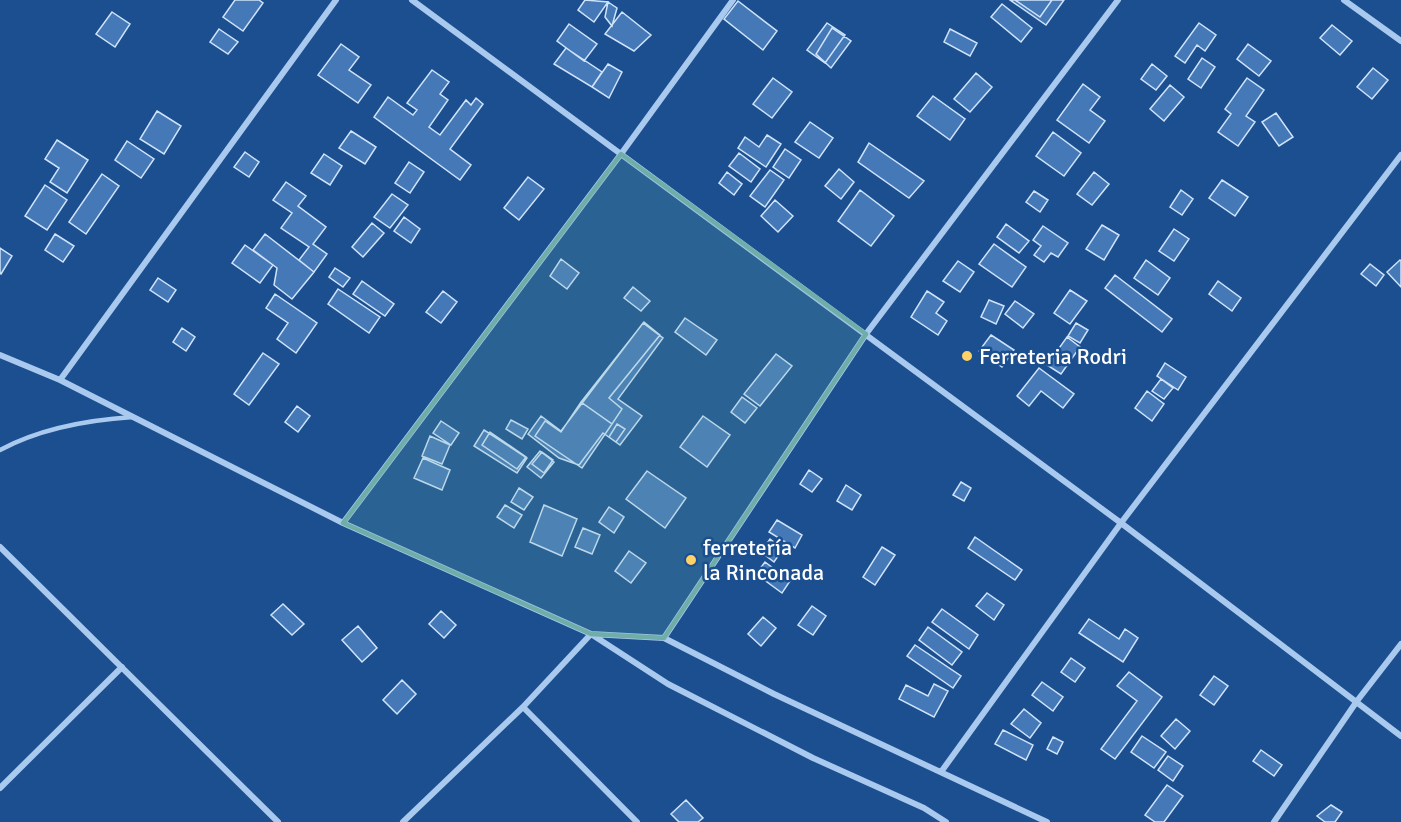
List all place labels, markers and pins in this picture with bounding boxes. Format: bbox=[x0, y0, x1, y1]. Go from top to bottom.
place label: Ferreteria Rodri bbox=[979, 343, 1127, 370]
marker: Ferreteria Rodri bbox=[960, 349, 974, 363]
place label: ferretería la Rinconada bbox=[703, 534, 824, 586]
marker: ferretería la Rinconada bbox=[684, 553, 698, 567]

